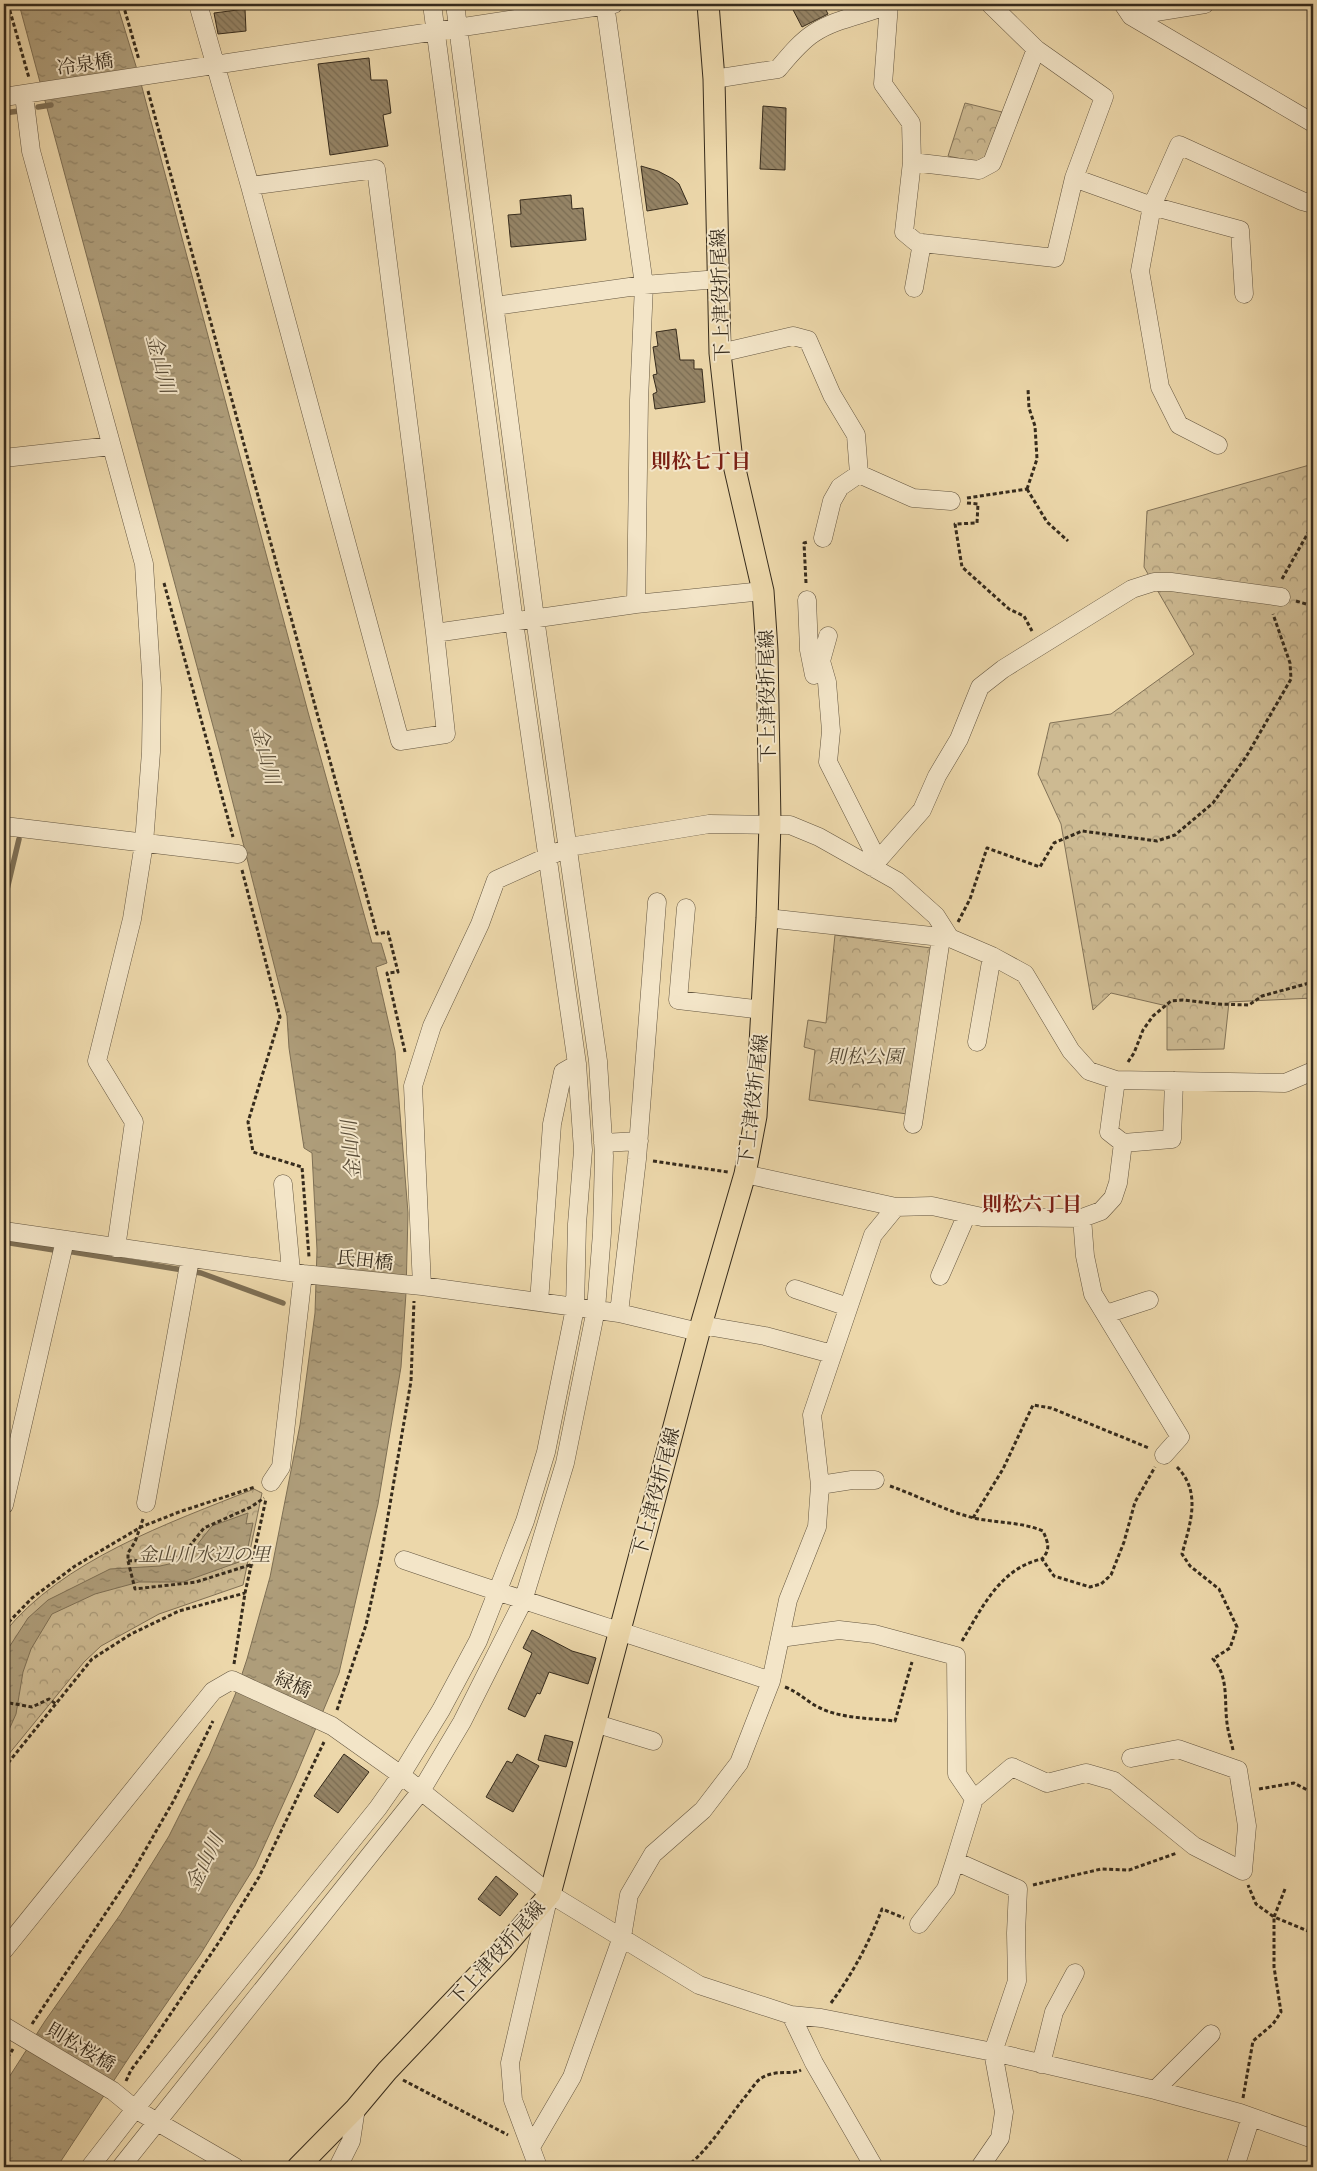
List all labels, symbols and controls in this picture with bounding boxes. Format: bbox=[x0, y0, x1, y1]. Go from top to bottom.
street label: 冷泉橋 bbox=[55, 48, 115, 80]
street label: 下上津役折尾線 bbox=[705, 228, 735, 362]
water label: 金山川 bbox=[141, 332, 182, 398]
district label: 則松七丁目 bbox=[651, 448, 751, 474]
street label: 下上津役折尾線 bbox=[753, 629, 781, 763]
water label: 金山川 bbox=[246, 723, 287, 789]
street label: 下上津役折尾線 bbox=[732, 1032, 774, 1168]
park label: 則松公園 bbox=[827, 1044, 906, 1069]
water label: 金山川 bbox=[335, 1117, 367, 1181]
district label: 則松六丁目 bbox=[982, 1191, 1082, 1217]
street label: 氏田橋 bbox=[335, 1245, 395, 1275]
street label: 下上津役折尾線 bbox=[627, 1425, 685, 1559]
park label: 金山川水辺の里 bbox=[137, 1542, 272, 1567]
street label: 緑橋 bbox=[271, 1665, 315, 1703]
water label: 金山川 bbox=[179, 1828, 230, 1895]
street label: 下上津役折尾線 bbox=[443, 1895, 551, 2011]
street label: 則松桜橋 bbox=[42, 2017, 120, 2077]

